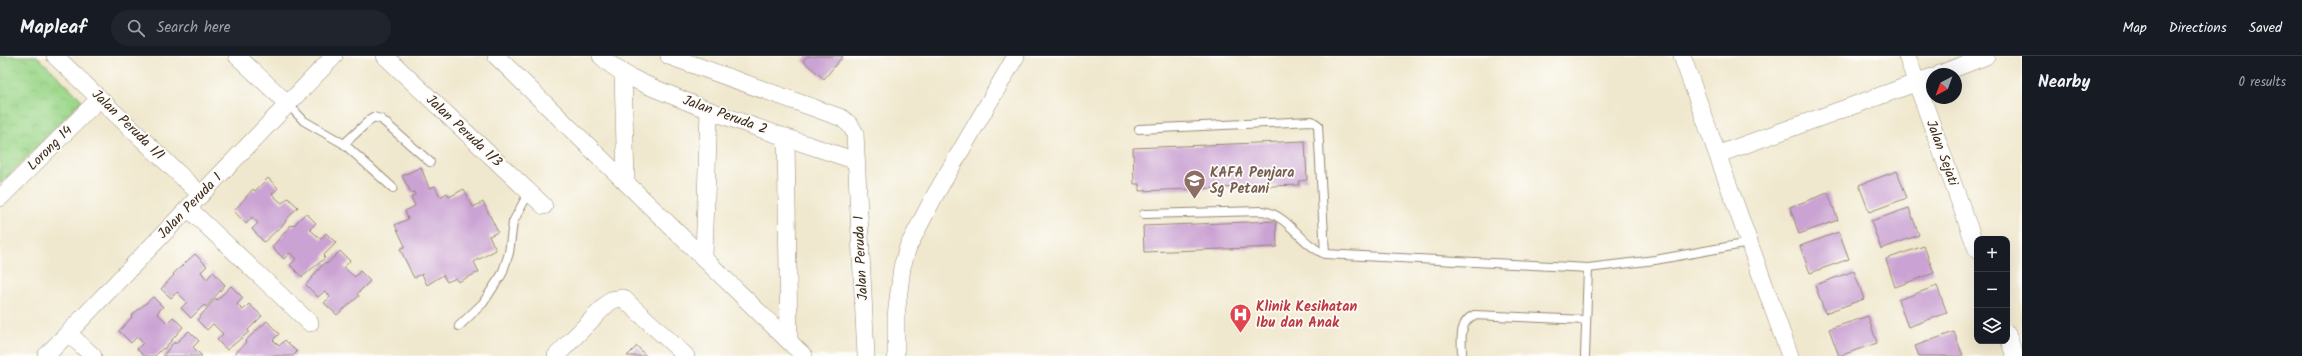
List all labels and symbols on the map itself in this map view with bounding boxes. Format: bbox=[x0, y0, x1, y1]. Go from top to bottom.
north arrow bbox=[1926, 68, 1962, 104]
street label: Jalan Peruda 1/1 bbox=[86, 84, 170, 166]
street label: Jalan Peruda 2 bbox=[680, 89, 770, 141]
street label: Jalan Peruda 1/3 bbox=[421, 90, 507, 172]
street label: Jalan Sejati bbox=[1920, 117, 1964, 190]
street label: Lorong 14 bbox=[22, 120, 78, 176]
place label: KAFA Penjara Sg Petani bbox=[1210, 162, 1294, 200]
street label: Jalan Peruda 1 bbox=[153, 168, 227, 244]
school or university icon: KAFA Penjara Sg Petani bbox=[1182, 168, 1208, 201]
street label: Jalan Peruda 1 bbox=[848, 215, 874, 301]
place label: Klinik Kesihatan Ibu dan Anak bbox=[1256, 296, 1357, 334]
hospital icon: Klinik Kesihatan Ibu dan Anak bbox=[1227, 302, 1253, 335]

